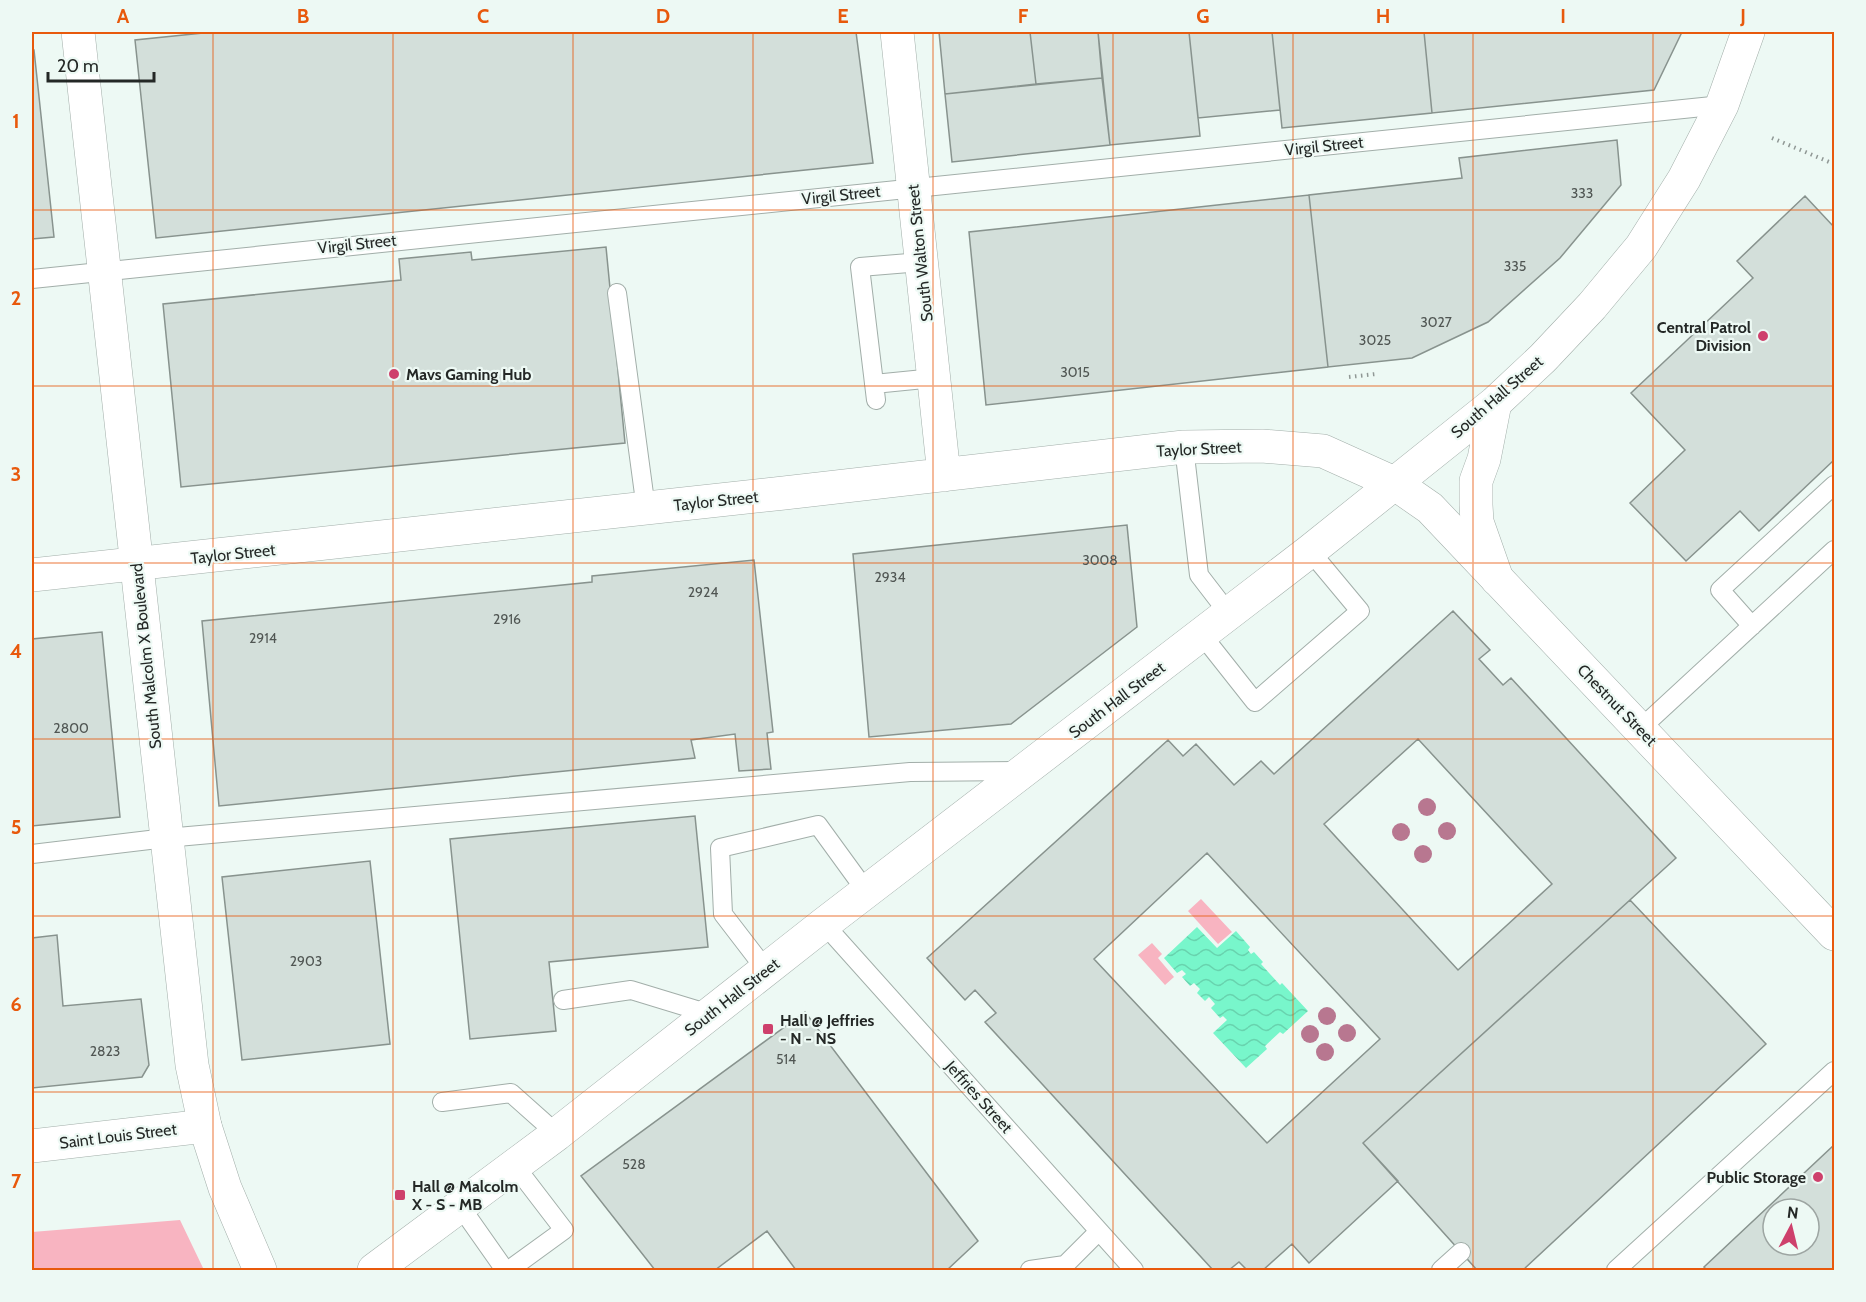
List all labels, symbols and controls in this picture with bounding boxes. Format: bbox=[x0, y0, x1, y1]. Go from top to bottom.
text: A bbox=[117, 4, 130, 28]
text: B bbox=[297, 4, 309, 28]
text: C bbox=[477, 4, 489, 28]
text: D bbox=[656, 4, 670, 28]
text: E bbox=[837, 4, 849, 28]
text: F bbox=[1018, 4, 1029, 28]
text: G bbox=[1196, 4, 1210, 28]
text: H bbox=[1376, 4, 1390, 28]
text: I bbox=[1560, 4, 1566, 28]
text: J bbox=[1739, 4, 1746, 28]
scale bar bbox=[48, 45, 154, 83]
text: 20 m bbox=[57, 55, 99, 77]
text: 1 bbox=[12, 109, 20, 133]
street label: Virgil Street bbox=[1284, 132, 1365, 160]
street label: Virgil Street bbox=[801, 181, 882, 209]
street label: South Walton Street bbox=[903, 183, 937, 323]
house number: 333 bbox=[1571, 184, 1593, 202]
street label: Virgil Street bbox=[317, 230, 398, 258]
house number: 335 bbox=[1504, 257, 1526, 275]
text: 2 bbox=[11, 286, 21, 310]
house number: 3027 bbox=[1420, 313, 1452, 331]
place label: Central Patrol Division bbox=[1657, 318, 1751, 355]
marker: Central Patrol Division bbox=[1756, 329, 1770, 343]
house number: 3025 bbox=[1359, 331, 1391, 349]
street label: South Hall Street bbox=[1447, 352, 1547, 442]
house number: 3015 bbox=[1060, 363, 1090, 381]
place label: Mavs Gaming Hub bbox=[406, 365, 531, 384]
marker: Mavs Gaming Hub bbox=[387, 367, 401, 381]
street label: Taylor Street bbox=[1156, 437, 1243, 461]
text: 3 bbox=[11, 462, 21, 486]
street label: Taylor Street bbox=[673, 487, 760, 515]
street label: Taylor Street bbox=[190, 540, 277, 568]
house number: 3008 bbox=[1082, 551, 1118, 569]
street label: South Malcolm X Boulevard bbox=[127, 562, 165, 750]
house number: 2934 bbox=[875, 568, 905, 586]
house number: 2924 bbox=[688, 583, 718, 601]
house number: 2916 bbox=[493, 610, 521, 628]
house number: 2914 bbox=[249, 629, 277, 647]
text: 4 bbox=[10, 639, 22, 663]
street label: South Hall Street bbox=[1065, 657, 1169, 742]
street label: Chestnut Street bbox=[1573, 660, 1661, 750]
house number: 2800 bbox=[53, 719, 89, 737]
text: 5 bbox=[11, 815, 21, 839]
house number: 2903 bbox=[290, 952, 322, 970]
street label: South Hall Street bbox=[681, 954, 784, 1040]
text: 6 bbox=[10, 992, 22, 1016]
place label: Hall @ Jeffries - N - NS bbox=[780, 1011, 874, 1048]
marker: Hall @ Jeffries - N - NS bbox=[761, 1022, 775, 1036]
house number: 2823 bbox=[90, 1042, 120, 1060]
house number: 514 bbox=[776, 1050, 796, 1068]
street label: Jeffries Street bbox=[941, 1056, 1017, 1137]
street label: Saint Louis Street bbox=[58, 1119, 178, 1153]
house number: 528 bbox=[622, 1155, 646, 1173]
place label: Public Storage bbox=[1707, 1168, 1806, 1187]
text: 7 bbox=[11, 1169, 22, 1193]
marker: Public Storage bbox=[1811, 1170, 1825, 1184]
place label: Hall @ Malcolm X - S - MB bbox=[411, 1177, 519, 1214]
marker: Hall @ Malcolm X - S - MB bbox=[393, 1188, 407, 1202]
north arrow bbox=[1761, 1197, 1821, 1257]
text: N bbox=[1786, 1202, 1800, 1223]

